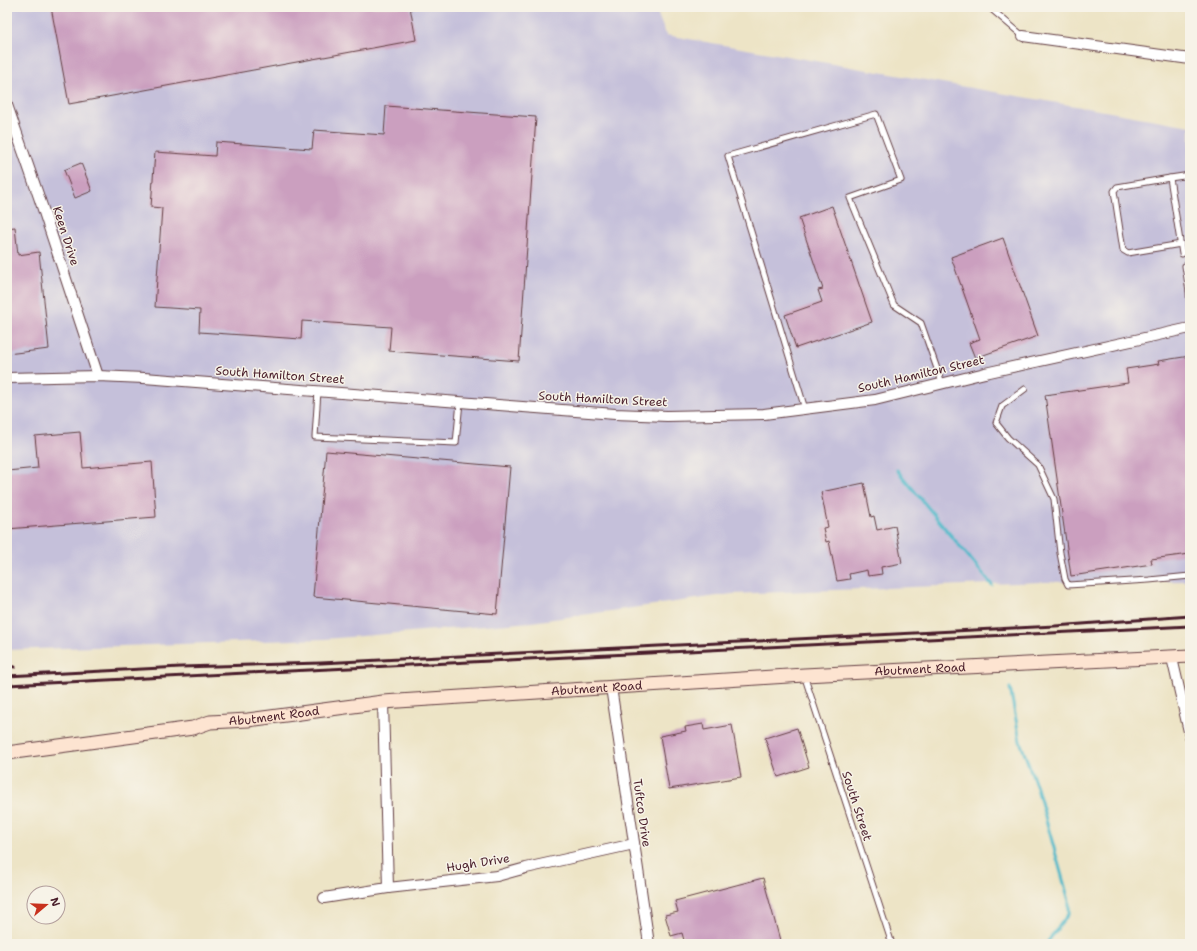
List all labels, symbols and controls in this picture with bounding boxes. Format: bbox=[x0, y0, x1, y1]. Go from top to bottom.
street label: Keen Drive bbox=[49, 204, 83, 268]
street label: South Hamilton Street bbox=[856, 352, 986, 396]
street label: South Hamilton Street bbox=[215, 363, 345, 387]
street label: South Hamilton Street bbox=[538, 388, 668, 410]
street label: Abutment Road bbox=[874, 659, 967, 680]
street label: Abutment Road bbox=[550, 677, 643, 699]
street label: Abutment Road bbox=[228, 703, 321, 729]
street label: South Street bbox=[838, 769, 876, 843]
street label: Tuftco Drive bbox=[629, 778, 655, 848]
street label: Hugh Drive bbox=[445, 850, 511, 876]
north arrow bbox=[26, 885, 66, 925]
text: N bbox=[46, 895, 64, 909]

